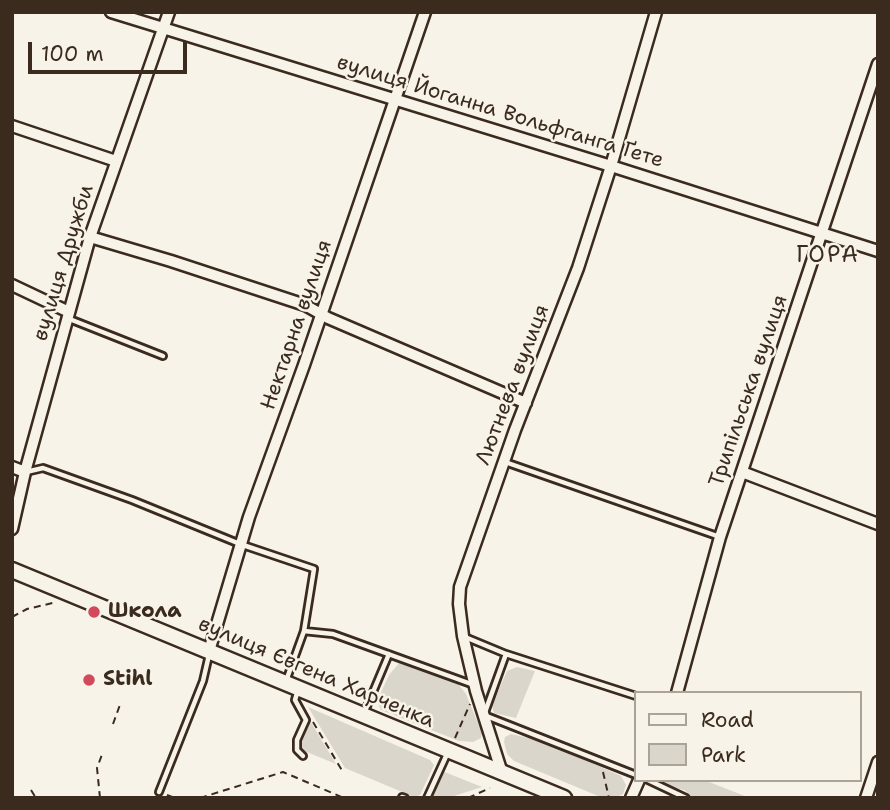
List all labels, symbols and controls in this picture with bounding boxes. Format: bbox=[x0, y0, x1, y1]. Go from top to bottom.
scale bar bbox=[32, 28, 191, 72]
text: 100 m bbox=[41, 40, 104, 68]
street label: вулиця Йоганна Вольфганга Ґете bbox=[334, 50, 666, 174]
street label: вулиця Дружби bbox=[28, 182, 100, 344]
street label: Нектарна вулиця bbox=[256, 237, 338, 413]
district label: ГОРА bbox=[796, 242, 860, 270]
street label: Трипільська вулиця bbox=[704, 292, 794, 490]
street label: Лютнева вулиця bbox=[471, 301, 555, 469]
place label: Школа bbox=[108, 599, 182, 625]
marker: Школа bbox=[86, 604, 102, 620]
street label: вулиця Євгена Харченка bbox=[194, 612, 438, 734]
place label: Stihl bbox=[103, 667, 152, 693]
marker: Stihl bbox=[81, 672, 97, 688]
legend bbox=[634, 691, 862, 782]
text: Road bbox=[701, 706, 754, 734]
text: Park bbox=[701, 741, 746, 769]

